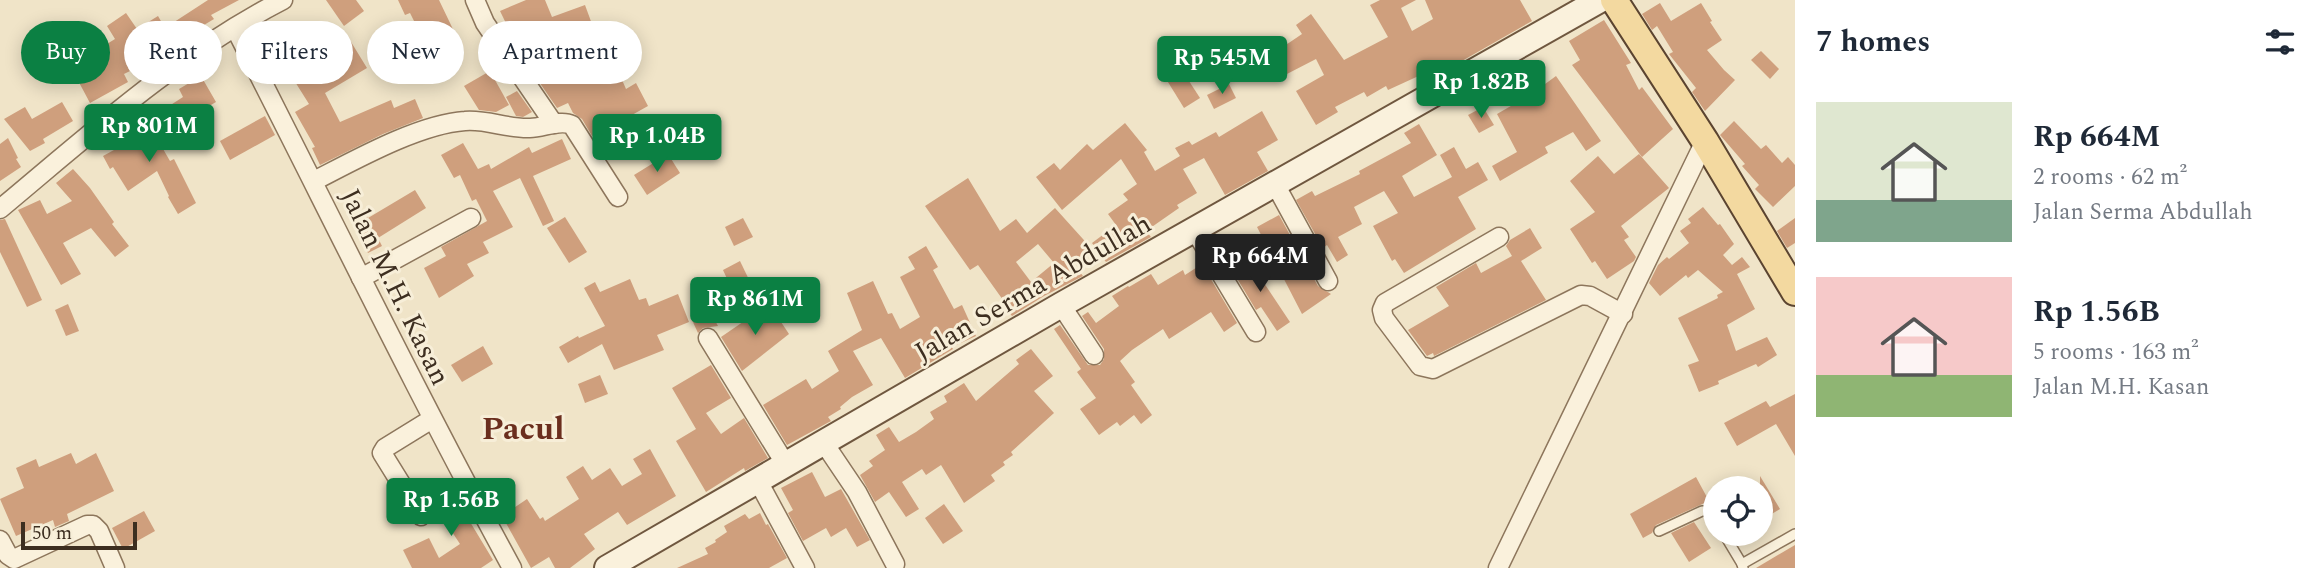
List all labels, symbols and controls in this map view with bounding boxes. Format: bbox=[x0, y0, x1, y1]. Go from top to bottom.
text: 7 homes bbox=[1816, 19, 1930, 65]
chip: Buy bbox=[21, 21, 110, 84]
chip: Rent bbox=[124, 21, 222, 84]
chip: Filters bbox=[236, 21, 353, 84]
chip: New bbox=[367, 21, 464, 84]
chip: Apartment bbox=[478, 21, 642, 84]
icon: filters bbox=[2261, 23, 2299, 61]
pin: Rp 545M bbox=[1157, 36, 1287, 96]
text: Rp 545M bbox=[1173, 41, 1271, 76]
pin: Rp 1.82B bbox=[1409, 60, 1553, 120]
text: Rp 1.82B bbox=[1432, 65, 1530, 100]
pin: Rp 801M bbox=[84, 104, 214, 164]
text: Rp 801M bbox=[100, 109, 198, 144]
pin: Rp 1.04B bbox=[585, 114, 729, 174]
text: Rp 664M bbox=[2033, 114, 2160, 160]
text: Rp 1.04B bbox=[608, 119, 706, 154]
icon: home bbox=[1872, 130, 1956, 214]
text: 2 rooms · 62 m² bbox=[2033, 160, 2187, 195]
street label: Jalan M.H. Kasan bbox=[329, 181, 461, 393]
text: Jalan Serma Abdullah bbox=[2033, 195, 2253, 230]
street label: Jalan Serma Abdullah bbox=[906, 203, 1160, 373]
pin: Rp 664M bbox=[1195, 234, 1325, 294]
text: Rp 664M bbox=[1211, 239, 1309, 274]
pin: Rp 861M bbox=[690, 278, 820, 337]
text: Rp 861M bbox=[706, 282, 804, 317]
text: Rp 1.56B bbox=[2033, 289, 2160, 335]
icon: home bbox=[1872, 305, 1956, 389]
text: 5 rooms · 163 m² bbox=[2033, 335, 2199, 370]
text: Jalan M.H. Kasan bbox=[2033, 370, 2209, 405]
district label: Pacul bbox=[482, 405, 564, 454]
map controls bbox=[1703, 476, 1773, 546]
button: locate bbox=[1703, 476, 1773, 546]
pin: Rp 1.56B bbox=[379, 478, 523, 538]
text: Rp 1.56B bbox=[402, 483, 500, 518]
scale bar bbox=[21, 519, 136, 551]
text: 50 m bbox=[32, 519, 72, 548]

